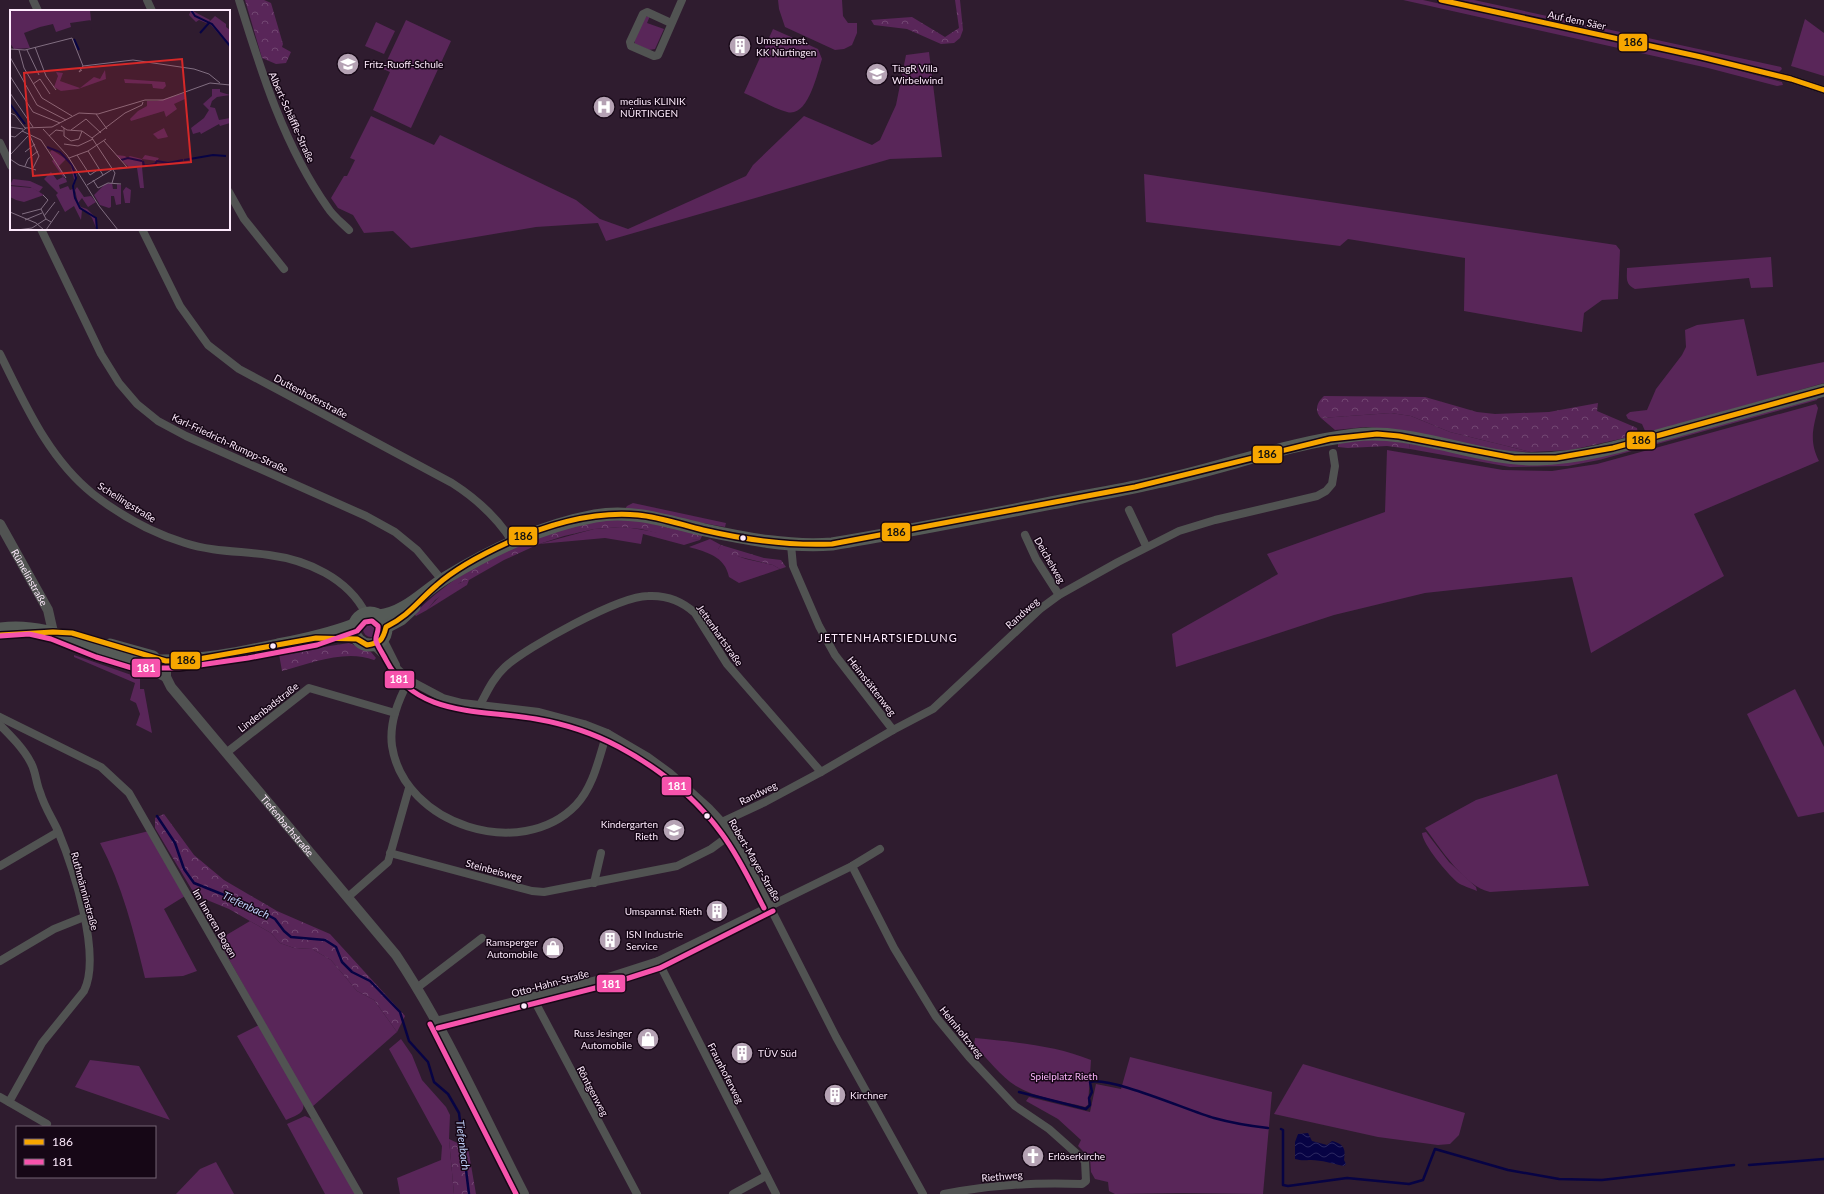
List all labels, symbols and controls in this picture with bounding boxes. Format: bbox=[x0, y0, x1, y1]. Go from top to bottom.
street label: Auf dem Säer bbox=[1547, 8, 1607, 32]
inset map bbox=[10, 10, 230, 230]
building icon: Umspannst. KK Nürtingen bbox=[727, 33, 753, 59]
line badge: 186 bbox=[1618, 33, 1648, 52]
place label: Umspannst. KK Nürtingen bbox=[756, 34, 816, 58]
text: 186 bbox=[1623, 35, 1643, 48]
school or university icon: Fritz-Ruoff-Schule bbox=[335, 51, 361, 77]
place label: Fritz-Ruoff-Schule bbox=[364, 58, 443, 70]
school or university icon: TiagR Villa Wirbelwind bbox=[864, 61, 890, 87]
place label: TiagR Villa Wirbelwind bbox=[892, 62, 943, 86]
street label: Albert-Schäffle-Straße bbox=[267, 70, 317, 164]
hospital icon: medius KLINIK NÜRTINGEN bbox=[591, 94, 617, 120]
place label: medius KLINIK NÜRTINGEN bbox=[620, 95, 686, 119]
street label: Duttenhoferstraße bbox=[272, 372, 350, 420]
street label: Karl-Friedrich-Rumpp-Straße bbox=[170, 411, 290, 475]
line badge: 186 bbox=[1626, 431, 1656, 450]
text: 186 bbox=[1631, 433, 1651, 446]
line badge: 186 bbox=[1252, 445, 1283, 464]
text: 186 bbox=[1257, 447, 1277, 460]
street label: Schellingstraße bbox=[96, 479, 158, 525]
line badge: 186 bbox=[881, 522, 911, 542]
text: 186 bbox=[886, 525, 906, 538]
line badge: 186 bbox=[508, 526, 538, 546]
text: 186 bbox=[513, 529, 533, 542]
unlabelled marker bbox=[738, 533, 748, 543]
street label: Deichelweg bbox=[1032, 535, 1068, 585]
street label: Rümelinstraße bbox=[9, 547, 50, 608]
street label: Randweg bbox=[1003, 595, 1041, 631]
street label: Jettenhartstraße bbox=[694, 602, 746, 668]
district label: JETTENHARTSIEDLUNG bbox=[818, 631, 958, 644]
unlabelled marker bbox=[268, 641, 278, 651]
line badge: 186 bbox=[170, 651, 201, 670]
text: 186 bbox=[176, 653, 196, 666]
street label: Heimstättenweg bbox=[845, 654, 899, 718]
line badge: 181 bbox=[131, 658, 161, 678]
text: 181 bbox=[136, 661, 156, 674]
line badge: 181 bbox=[384, 670, 415, 689]
text: 181 bbox=[389, 672, 409, 685]
street label: Lindenbadstraße bbox=[235, 680, 301, 734]
line badge: 181 bbox=[661, 776, 692, 796]
text: 181 bbox=[667, 779, 687, 792]
street label: Randweg bbox=[737, 779, 779, 807]
street label: Tiefenbachstraße bbox=[258, 792, 316, 859]
unlabelled marker bbox=[702, 811, 712, 821]
school or university icon: Kindergarten Rieth bbox=[661, 817, 687, 843]
street label: Robert-Mayer-Straße bbox=[726, 817, 784, 903]
place label: Kindergarten Rieth bbox=[601, 818, 658, 842]
street label: Ruthmänninstraße bbox=[69, 850, 101, 932]
street label: Steinbeisweg bbox=[464, 857, 524, 883]
street label: Im Inneren Bogen bbox=[190, 886, 240, 960]
water label: Tiefenbach bbox=[221, 888, 272, 921]
building icon: Umspannst. Rieth bbox=[704, 898, 730, 924]
place label: Umspannst. Rieth bbox=[625, 905, 702, 917]
building icon: ISN Industrie Service bbox=[597, 927, 623, 953]
place label: ISN Industrie Service bbox=[626, 928, 683, 952]
shop icon: Ramsperger Automobile bbox=[540, 935, 566, 961]
place label: Ramsperger Automobile bbox=[486, 936, 538, 960]
street label: Otto-Hahn-Straße bbox=[510, 967, 590, 999]
line badge: 181 bbox=[596, 974, 626, 993]
text: 181 bbox=[601, 977, 621, 990]
unlabelled marker bbox=[519, 1001, 529, 1011]
street label: Helmholtzweg bbox=[937, 1004, 987, 1060]
shop icon: Russ Jesinger Automobile bbox=[635, 1026, 661, 1052]
place label: Russ Jesinger Automobile bbox=[574, 1027, 632, 1051]
building icon: TÜV Süd bbox=[729, 1040, 755, 1066]
street label: Fraunhoferweg bbox=[706, 1041, 746, 1105]
place label: TÜV Süd bbox=[758, 1047, 797, 1059]
street label: Röntgenweg bbox=[575, 1064, 611, 1118]
park label: Spielplatz Rieth bbox=[1030, 1070, 1098, 1082]
building icon: Kirchner bbox=[822, 1082, 848, 1108]
place label: Kirchner bbox=[850, 1089, 888, 1101]
water label: Tiefenbach bbox=[454, 1119, 473, 1171]
legend bbox=[16, 1126, 156, 1178]
text: 186 bbox=[52, 1134, 73, 1149]
church icon: Erlöserkirche bbox=[1020, 1143, 1046, 1169]
place label: Erlöserkirche bbox=[1048, 1150, 1105, 1162]
text: 181 bbox=[52, 1154, 73, 1169]
street label: Riethweg bbox=[981, 1168, 1023, 1184]

